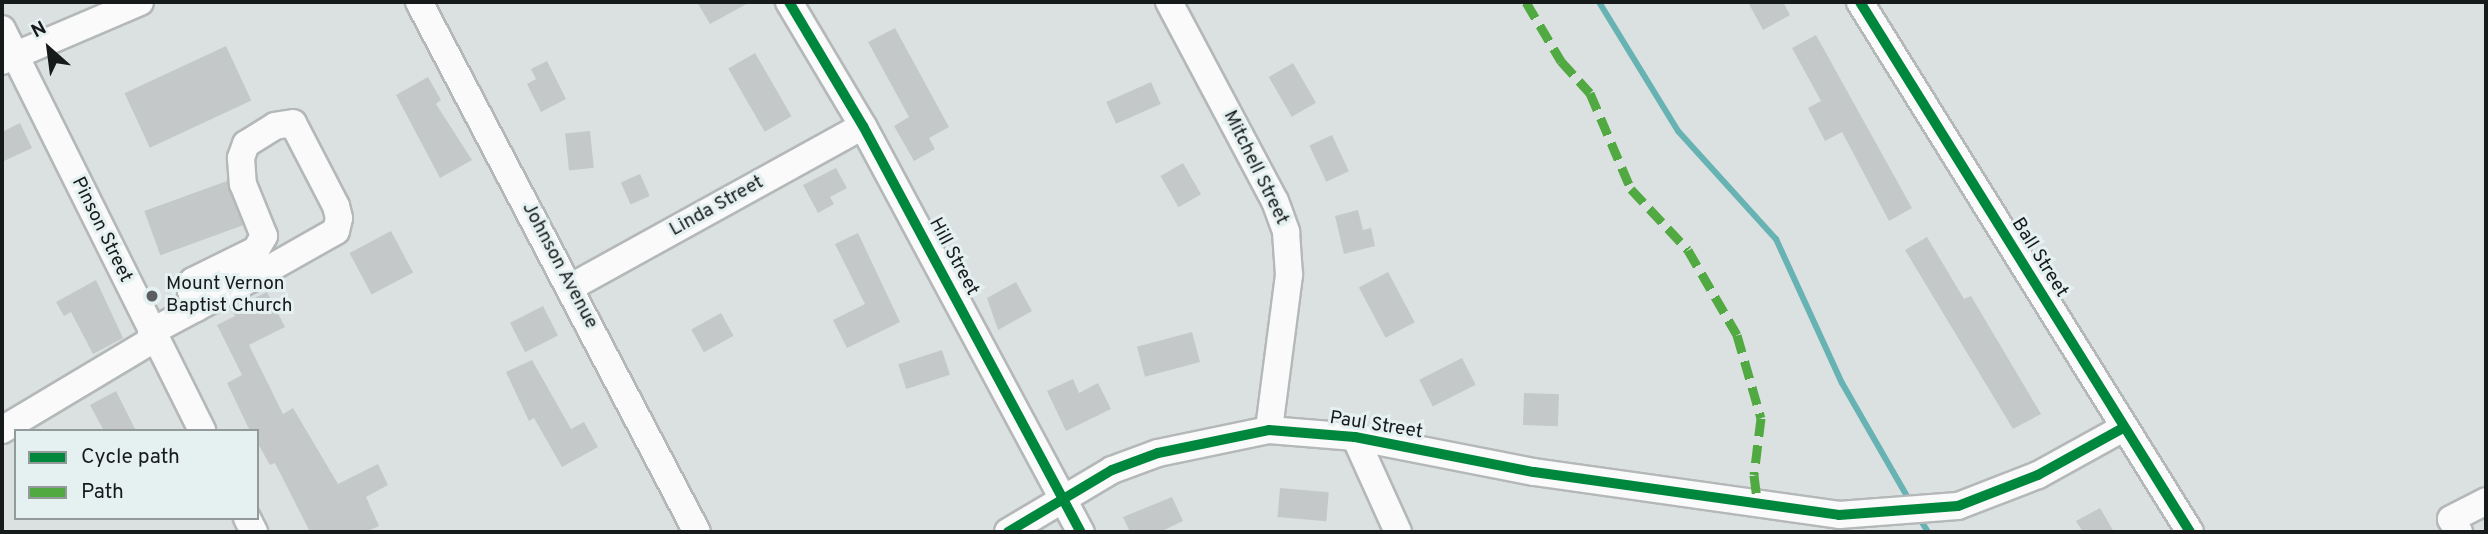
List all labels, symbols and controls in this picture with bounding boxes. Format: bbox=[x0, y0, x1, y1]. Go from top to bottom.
north arrow bbox=[14, 14, 84, 84]
text: N bbox=[27, 17, 51, 44]
street label: Mitchell Street bbox=[1217, 107, 1293, 229]
street label: Linda Street bbox=[666, 172, 768, 242]
street label: Pinson Street bbox=[66, 174, 136, 286]
street label: Johnson Avenue bbox=[516, 199, 602, 333]
street label: Hill Street bbox=[923, 214, 983, 300]
street label: Ball Street bbox=[2006, 214, 2072, 302]
place label: Mount Vernon Baptist Church bbox=[166, 274, 292, 318]
marker: Mount Vernon Baptist Church bbox=[144, 288, 160, 304]
street label: Paul Street bbox=[1328, 407, 1424, 445]
legend bbox=[14, 429, 259, 520]
text: Cycle path bbox=[81, 444, 180, 471]
text: Path bbox=[81, 479, 124, 506]

